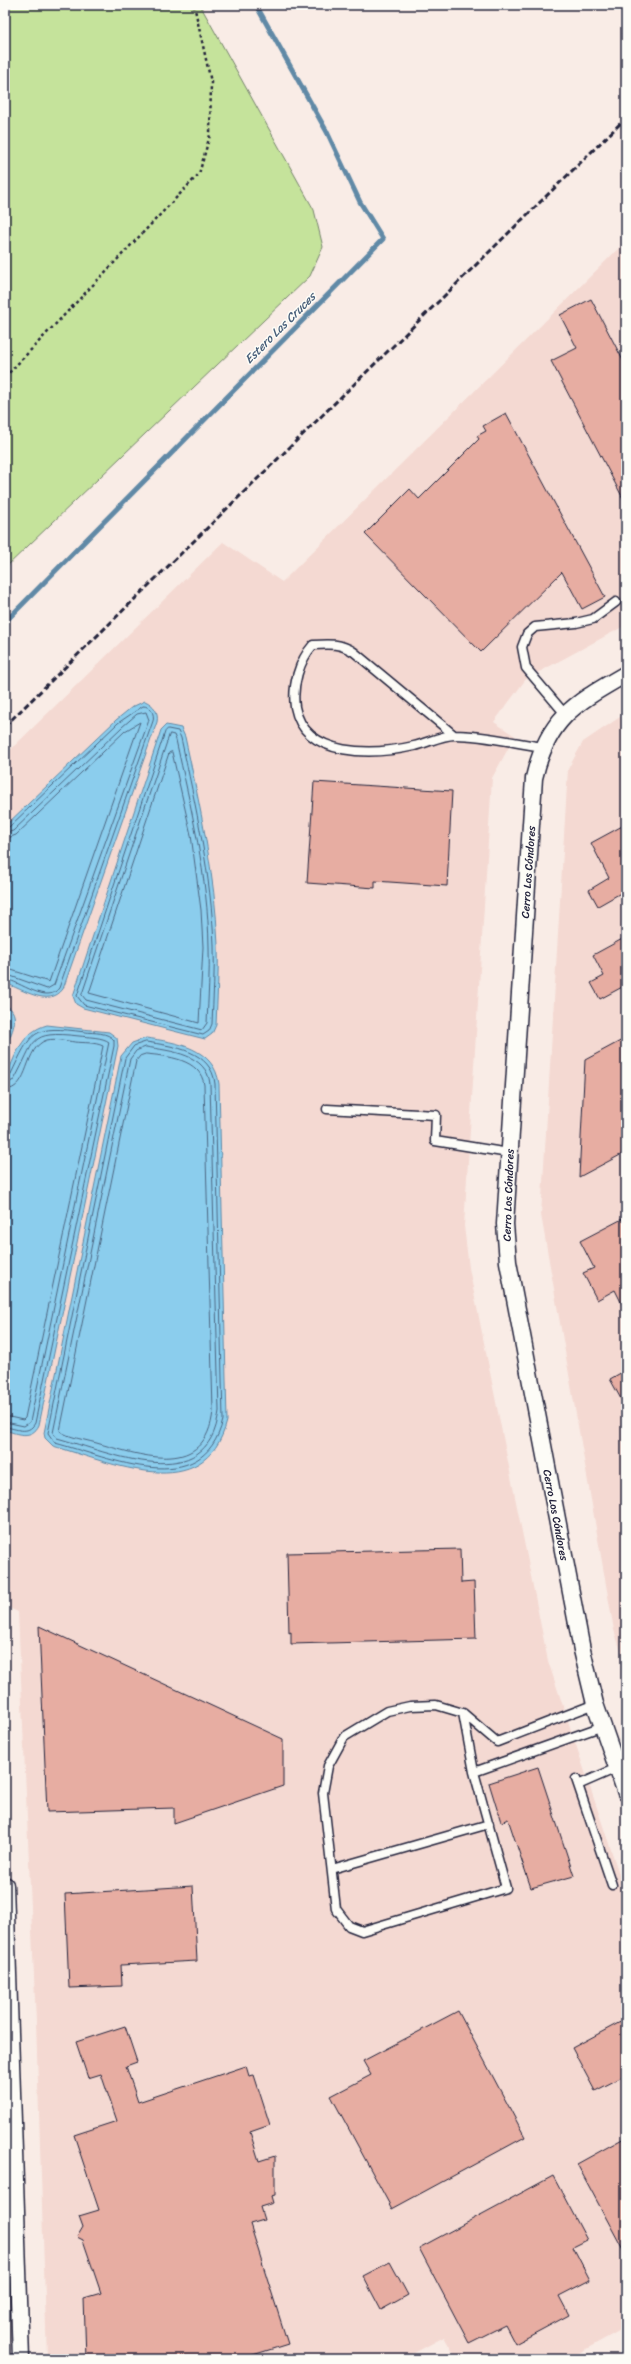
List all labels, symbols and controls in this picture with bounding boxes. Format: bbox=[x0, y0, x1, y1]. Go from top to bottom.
water label: Estero Las Cruces bbox=[239, 286, 322, 369]
street label: Cerro Los Cóndores bbox=[516, 824, 541, 919]
street label: Cerro Los Cóndores bbox=[497, 1147, 520, 1242]
street label: Cerro Los Cóndores bbox=[537, 1468, 574, 1563]

